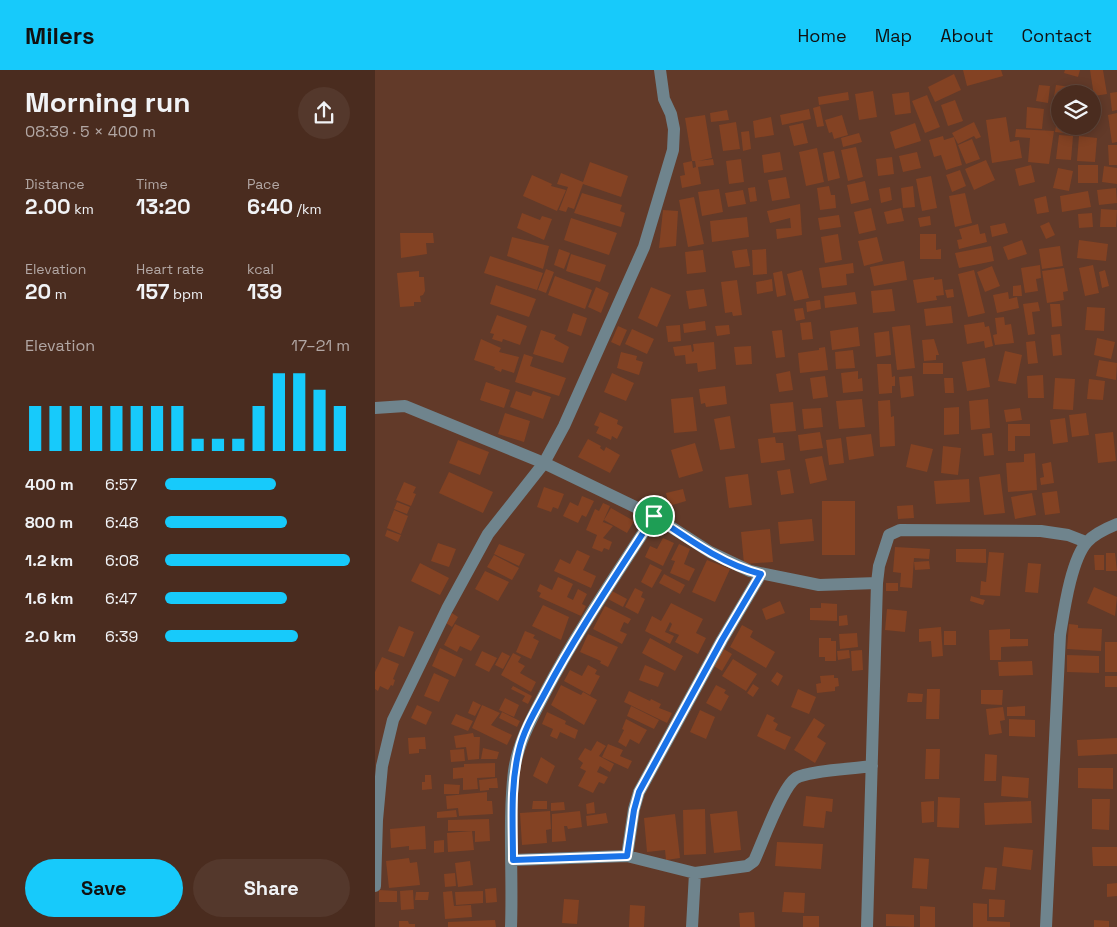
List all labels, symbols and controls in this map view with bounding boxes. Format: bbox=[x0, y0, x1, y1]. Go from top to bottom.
text: Milers bbox=[25, 20, 95, 51]
text: Home bbox=[798, 24, 847, 47]
text: Map bbox=[875, 24, 912, 47]
text: About bbox=[940, 24, 994, 47]
text: Contact bbox=[1022, 24, 1092, 47]
text: Morning run bbox=[25, 84, 190, 120]
map controls bbox=[1051, 85, 1101, 135]
button: layers bbox=[1051, 85, 1101, 135]
button: share bbox=[298, 87, 350, 139]
text: 08:39 · 5 × 400 m bbox=[25, 121, 156, 142]
text: Distance bbox=[25, 175, 85, 193]
text: Time bbox=[136, 175, 168, 193]
text: Pace bbox=[247, 175, 280, 193]
text: 2.00 bbox=[25, 193, 71, 220]
text: 13:20 bbox=[136, 193, 191, 220]
text: 6:40 bbox=[247, 193, 293, 220]
text: km bbox=[71, 200, 94, 218]
text: /km bbox=[293, 200, 322, 218]
text: Elevation bbox=[25, 260, 86, 278]
text: Heart rate bbox=[136, 260, 204, 278]
text: kcal bbox=[247, 260, 274, 278]
text: 20 bbox=[25, 278, 51, 305]
text: 157 bbox=[136, 278, 169, 305]
text: 139 bbox=[247, 278, 282, 305]
text: m bbox=[51, 285, 67, 303]
text: bpm bbox=[169, 285, 203, 303]
text: Elevation bbox=[25, 335, 95, 356]
text: 17–21 m bbox=[291, 335, 350, 356]
text: 400 m bbox=[25, 474, 74, 495]
text: 6:57 bbox=[105, 474, 137, 495]
pin bbox=[633, 495, 675, 537]
icon: arrive bbox=[640, 502, 668, 530]
text: 800 m bbox=[25, 512, 73, 533]
text: 6:48 bbox=[105, 512, 139, 533]
text: 1.2 km bbox=[25, 550, 73, 571]
text: 6:08 bbox=[105, 550, 139, 571]
text: 1.6 km bbox=[25, 588, 73, 609]
text: 6:47 bbox=[105, 588, 137, 609]
text: 2.0 km bbox=[25, 626, 76, 647]
text: 6:39 bbox=[105, 626, 138, 647]
button: Save bbox=[25, 859, 183, 917]
button: Share bbox=[193, 859, 350, 917]

